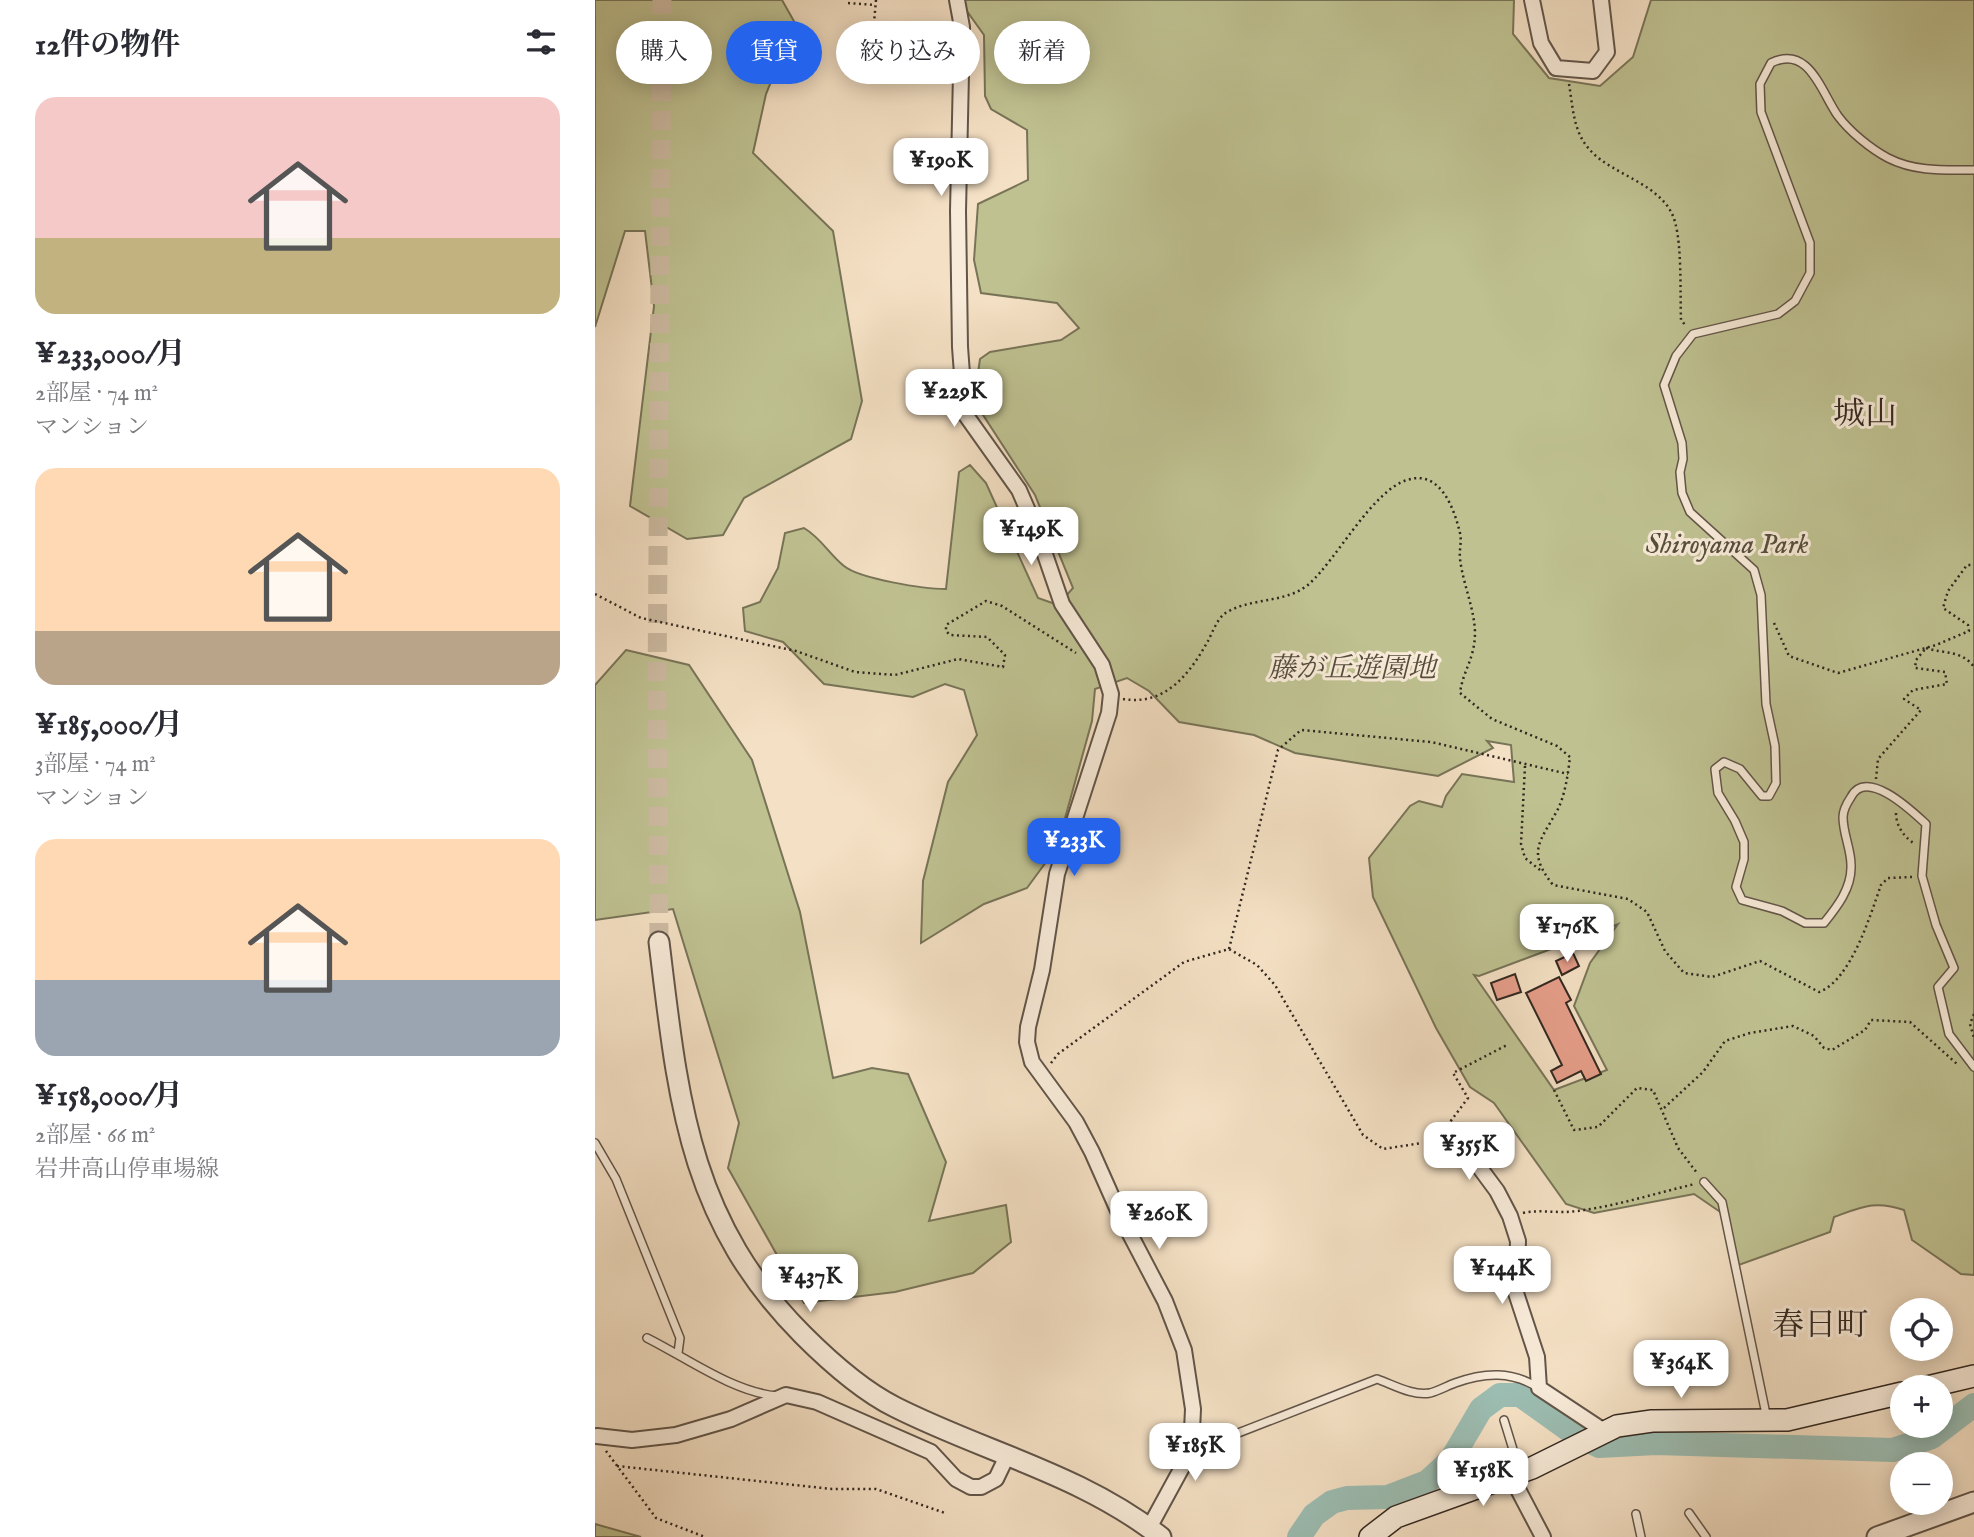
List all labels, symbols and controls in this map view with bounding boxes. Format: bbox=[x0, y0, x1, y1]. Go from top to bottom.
chip: 購入 bbox=[616, 21, 712, 84]
chip: 賃貸 bbox=[726, 21, 822, 84]
chip: 絞り込み bbox=[836, 21, 980, 84]
chip: 新着 bbox=[994, 21, 1090, 84]
icon: filters bbox=[522, 23, 560, 61]
text: 12件の物件 bbox=[35, 27, 180, 65]
pin: ¥190K bbox=[892, 138, 990, 198]
icon: home bbox=[235, 143, 361, 269]
text: ¥190K bbox=[909, 146, 973, 175]
text: ¥233,000/月 bbox=[35, 336, 186, 374]
pin: ¥229K bbox=[905, 370, 1003, 429]
text: ¥229K bbox=[921, 377, 987, 406]
text: 2部屋 · 74 m² bbox=[35, 379, 158, 408]
district label: 城山 bbox=[1833, 395, 1897, 436]
text: マンション bbox=[35, 413, 149, 442]
pin: ¥149K bbox=[982, 508, 1080, 567]
icon: home bbox=[235, 514, 361, 640]
text: ¥149K bbox=[999, 515, 1063, 544]
park label: Shiroyama Park bbox=[1646, 528, 1808, 563]
park label: 藤が丘遊園地 bbox=[1268, 652, 1439, 687]
text: ¥185,000/月 bbox=[35, 707, 183, 745]
text: 3部屋 · 74 m² bbox=[35, 750, 156, 779]
text: マンション bbox=[35, 784, 149, 813]
pin: ¥233K bbox=[1025, 818, 1123, 878]
text: ¥233K bbox=[1043, 826, 1105, 855]
icon: home bbox=[235, 885, 361, 1011]
pin: ¥176K bbox=[1518, 904, 1616, 964]
text: ¥176K bbox=[1536, 912, 1598, 941]
text: ¥158,000/月 bbox=[35, 1078, 183, 1116]
text: 2部屋 · 66 m² bbox=[35, 1121, 156, 1150]
pin: ¥355K bbox=[1420, 1122, 1518, 1182]
text: ¥355K bbox=[1440, 1130, 1498, 1159]
text: 岩井高山停車場線 bbox=[35, 1155, 219, 1184]
pin: ¥260K bbox=[1110, 1192, 1208, 1251]
text: ¥260K bbox=[1126, 1199, 1192, 1228]
pin: ¥144K bbox=[1453, 1246, 1551, 1306]
pin: ¥437K bbox=[761, 1254, 859, 1314]
text: ¥144K bbox=[1470, 1254, 1534, 1283]
text: ¥437K bbox=[778, 1262, 842, 1291]
map controls bbox=[1890, 1298, 1953, 1515]
button: locate bbox=[1890, 1298, 1953, 1361]
district label: 春日町 bbox=[1772, 1306, 1868, 1347]
pin: ¥364K bbox=[1632, 1340, 1730, 1400]
text: ¥364K bbox=[1650, 1348, 1712, 1377]
button: + bbox=[1890, 1375, 1953, 1438]
pin: ¥185K bbox=[1146, 1424, 1244, 1483]
text: ¥185K bbox=[1165, 1431, 1225, 1460]
pin: ¥158K bbox=[1434, 1448, 1532, 1508]
button: − bbox=[1890, 1452, 1953, 1515]
text: ¥158K bbox=[1453, 1456, 1513, 1485]

